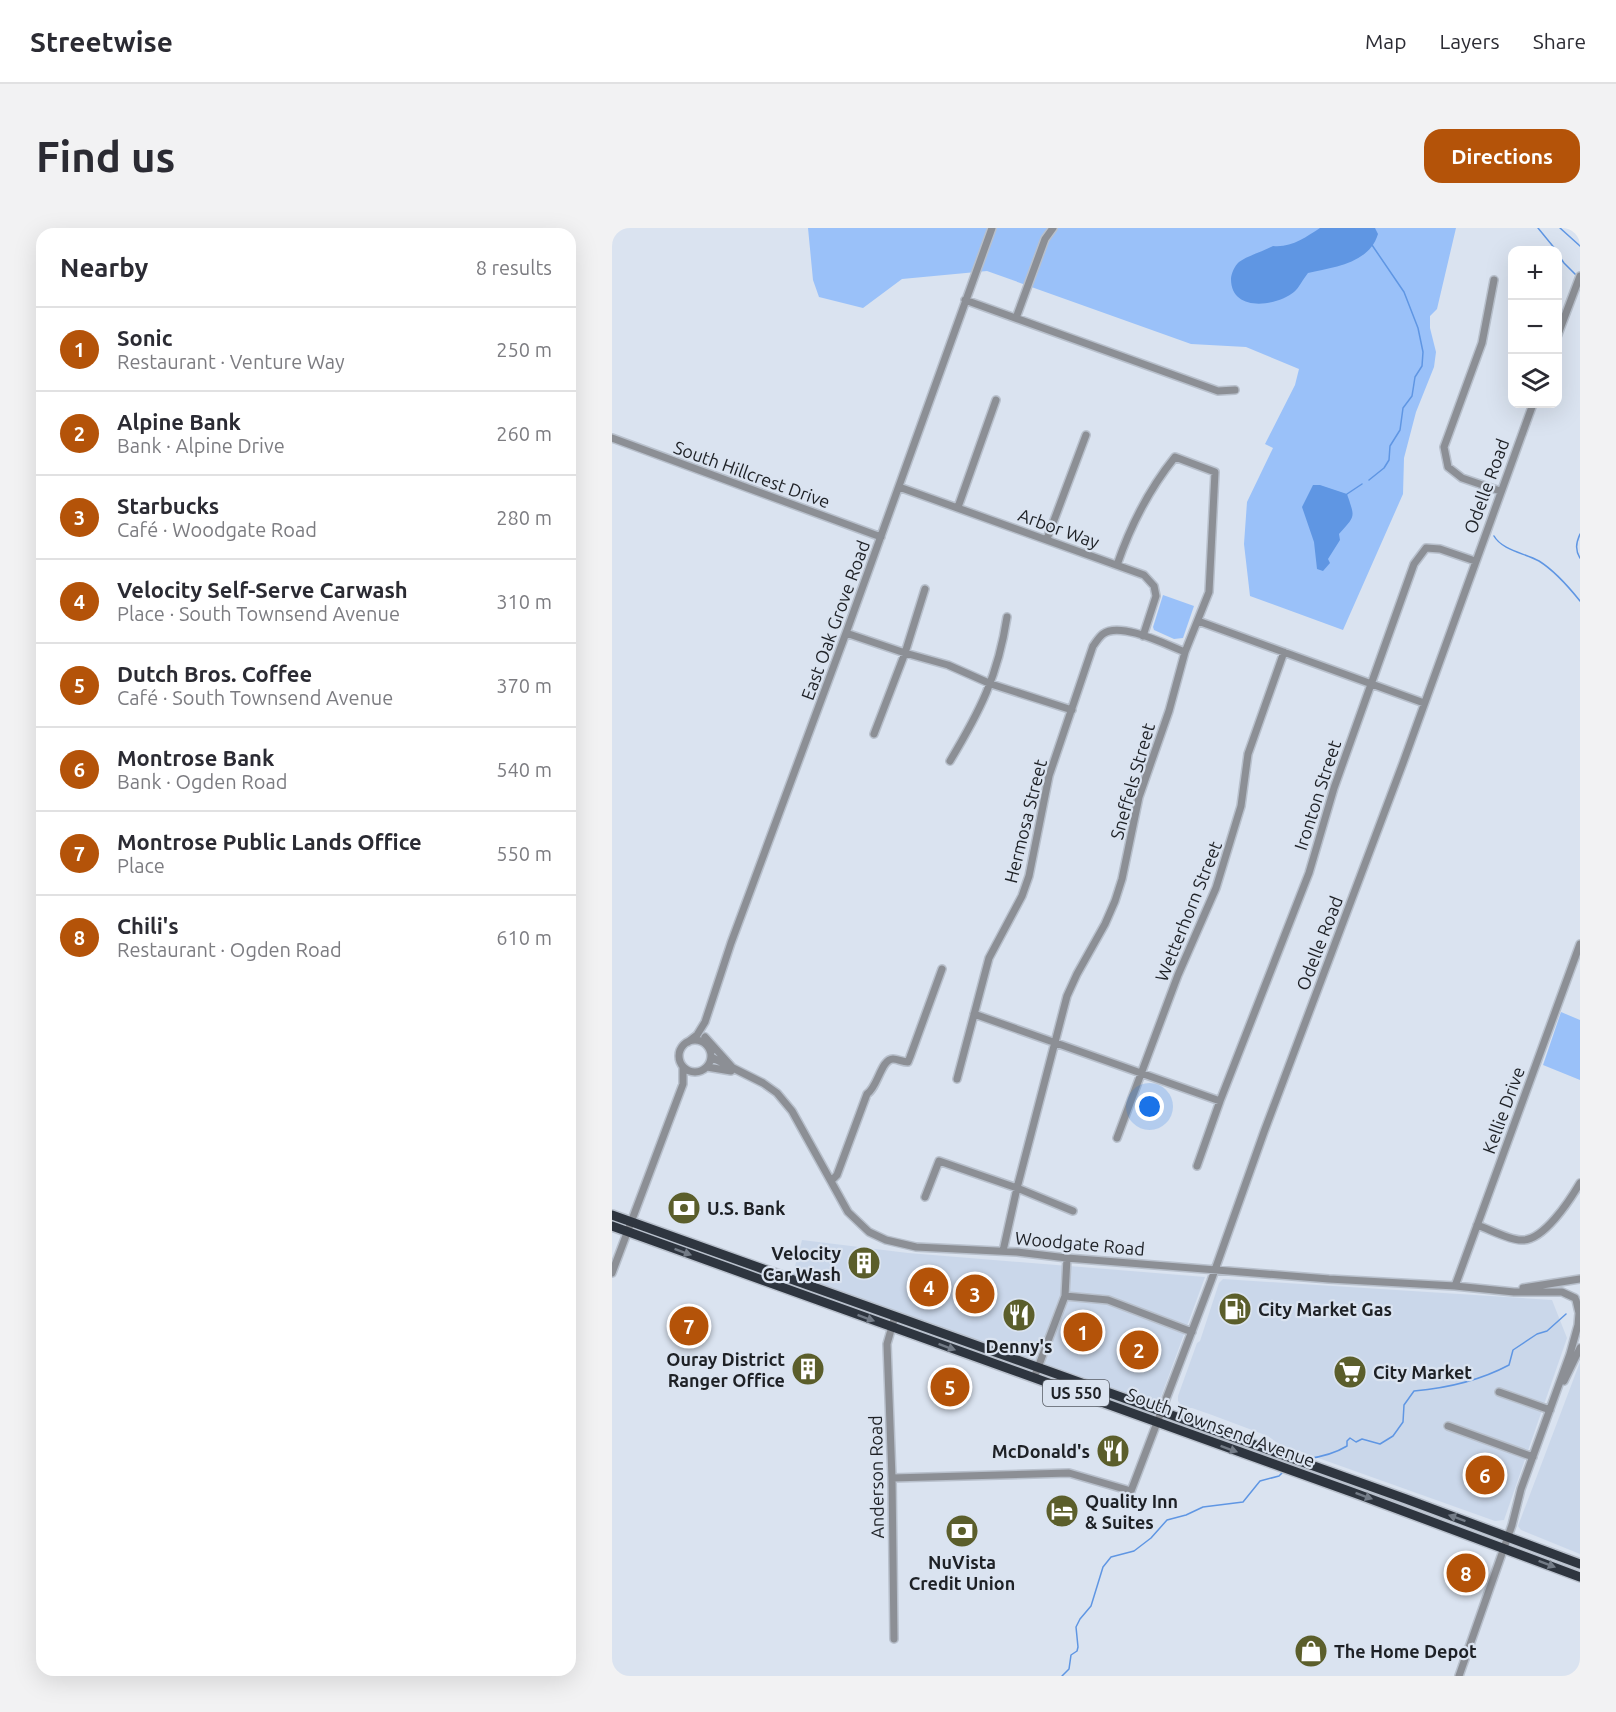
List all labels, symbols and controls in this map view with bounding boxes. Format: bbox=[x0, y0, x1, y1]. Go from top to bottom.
text: Streetwise bbox=[30, 26, 173, 57]
text: Map bbox=[1365, 29, 1406, 53]
text: Layers bbox=[1439, 29, 1500, 53]
text: Share bbox=[1533, 29, 1586, 53]
button: Directions bbox=[1424, 129, 1580, 183]
text: Find us bbox=[36, 133, 175, 180]
map controls bbox=[1508, 246, 1562, 408]
button: + bbox=[1508, 246, 1562, 300]
text: Nearby bbox=[60, 253, 148, 282]
text: 8 results bbox=[476, 256, 552, 279]
button: − bbox=[1508, 300, 1562, 354]
text: Sonic bbox=[117, 325, 173, 350]
text: 1 bbox=[74, 338, 85, 361]
text: 250 m bbox=[496, 338, 552, 361]
text: Restaurant · Venture Way bbox=[117, 350, 345, 373]
button: layers bbox=[1508, 354, 1562, 408]
text: Alpine Bank bbox=[117, 409, 241, 434]
text: 2 bbox=[74, 422, 85, 445]
text: 260 m bbox=[496, 422, 552, 445]
text: Bank · Alpine Drive bbox=[117, 434, 285, 457]
street label: South Hillcrest Drive bbox=[671, 436, 833, 512]
street label: Odelle Road bbox=[1460, 436, 1512, 536]
text: Starbucks bbox=[117, 493, 219, 518]
street label: Arbor Way bbox=[1016, 504, 1103, 552]
text: 3 bbox=[74, 506, 85, 529]
text: 280 m bbox=[496, 506, 552, 529]
text: Café · Woodgate Road bbox=[117, 518, 317, 541]
street label: East Oak Grove Road bbox=[797, 537, 873, 703]
text: Velocity Self-Serve Carwash bbox=[117, 577, 408, 602]
text: 4 bbox=[74, 590, 85, 613]
text: 310 m bbox=[496, 590, 552, 613]
text: Place · South Townsend Avenue bbox=[117, 602, 400, 625]
text: Dutch Bros. Coffee bbox=[117, 661, 312, 686]
text: 5 bbox=[74, 674, 85, 697]
text: 370 m bbox=[496, 674, 552, 697]
text: Café · South Townsend Avenue bbox=[117, 686, 393, 709]
street label: Sneffels Street bbox=[1106, 720, 1158, 842]
street label: Ironton Street bbox=[1290, 737, 1344, 853]
text: Montrose Bank bbox=[117, 745, 274, 770]
street label: Hermosa Street bbox=[1000, 757, 1050, 885]
text: 6 bbox=[74, 758, 85, 781]
text: 540 m bbox=[496, 758, 552, 781]
text: Bank · Ogden Road bbox=[117, 770, 287, 793]
text: Montrose Public Lands Office bbox=[117, 829, 422, 854]
street label: Wetterhorn Street bbox=[1151, 838, 1225, 984]
text: 7 bbox=[74, 842, 85, 865]
text: 550 m bbox=[496, 842, 552, 865]
text: Place bbox=[117, 854, 165, 877]
street label: Odelle Road bbox=[1292, 893, 1346, 993]
text: Chili's bbox=[117, 913, 179, 938]
text: 8 bbox=[74, 926, 85, 949]
text: 610 m bbox=[496, 926, 552, 949]
text: Restaurant · Ogden Road bbox=[117, 938, 342, 961]
street label: Kellie Drive bbox=[1478, 1064, 1528, 1156]
your location bbox=[1135, 1092, 1164, 1121]
bank icon: U.S. Bank bbox=[666, 1190, 702, 1226]
place label: U.S. Bank bbox=[707, 1198, 785, 1218]
street label: Woodgate Road bbox=[1014, 1227, 1146, 1259]
place label: Velocity Car Wash bbox=[763, 1243, 841, 1284]
building icon: Velocity Car Wash bbox=[846, 1245, 882, 1281]
one-way arrow bbox=[674, 1247, 692, 1257]
pin: 4 bbox=[910, 1264, 948, 1310]
pin: 3 bbox=[956, 1272, 994, 1316]
fuel station icon: City Market Gas bbox=[1217, 1291, 1253, 1327]
restaurant icon: Denny's bbox=[1001, 1297, 1037, 1333]
place label: City Market Gas bbox=[1258, 1299, 1392, 1319]
pin: 7 bbox=[670, 1304, 709, 1348]
pin: 1 bbox=[1064, 1310, 1102, 1354]
one-way arrow bbox=[857, 1313, 875, 1323]
pin: 2 bbox=[1120, 1328, 1158, 1372]
place label: Denny's bbox=[986, 1336, 1052, 1356]
one-way arrow bbox=[938, 1342, 956, 1352]
place label: Ouray District Ranger Office bbox=[666, 1349, 785, 1390]
building icon: Ouray District Ranger Office bbox=[790, 1351, 826, 1387]
supermarket icon: City Market bbox=[1332, 1354, 1368, 1390]
place label: City Market bbox=[1373, 1362, 1472, 1382]
pin: 5 bbox=[930, 1364, 970, 1410]
road number: US 550 bbox=[1043, 1380, 1109, 1406]
street label: South Townsend Avenue bbox=[1124, 1384, 1318, 1470]
street label: Anderson Road bbox=[865, 1415, 887, 1539]
restaurant icon: McDonald's bbox=[1095, 1433, 1131, 1469]
place label: McDonald's bbox=[992, 1441, 1090, 1461]
one-way arrow bbox=[1220, 1444, 1238, 1454]
pin: 6 bbox=[1466, 1452, 1504, 1498]
place label: Quality Inn & Suites bbox=[1085, 1491, 1178, 1532]
one-way arrow bbox=[1355, 1492, 1373, 1502]
hotel icon: Quality Inn & Suites bbox=[1044, 1493, 1080, 1529]
one-way arrow bbox=[1448, 1512, 1466, 1522]
bank icon: NuVista Credit Union bbox=[944, 1513, 980, 1549]
pin: 8 bbox=[1446, 1550, 1486, 1596]
place label: NuVista Credit Union bbox=[909, 1552, 1015, 1593]
one-way arrow bbox=[1538, 1559, 1556, 1569]
shop icon: The Home Depot bbox=[1293, 1633, 1329, 1669]
place label: The Home Depot bbox=[1334, 1641, 1477, 1661]

